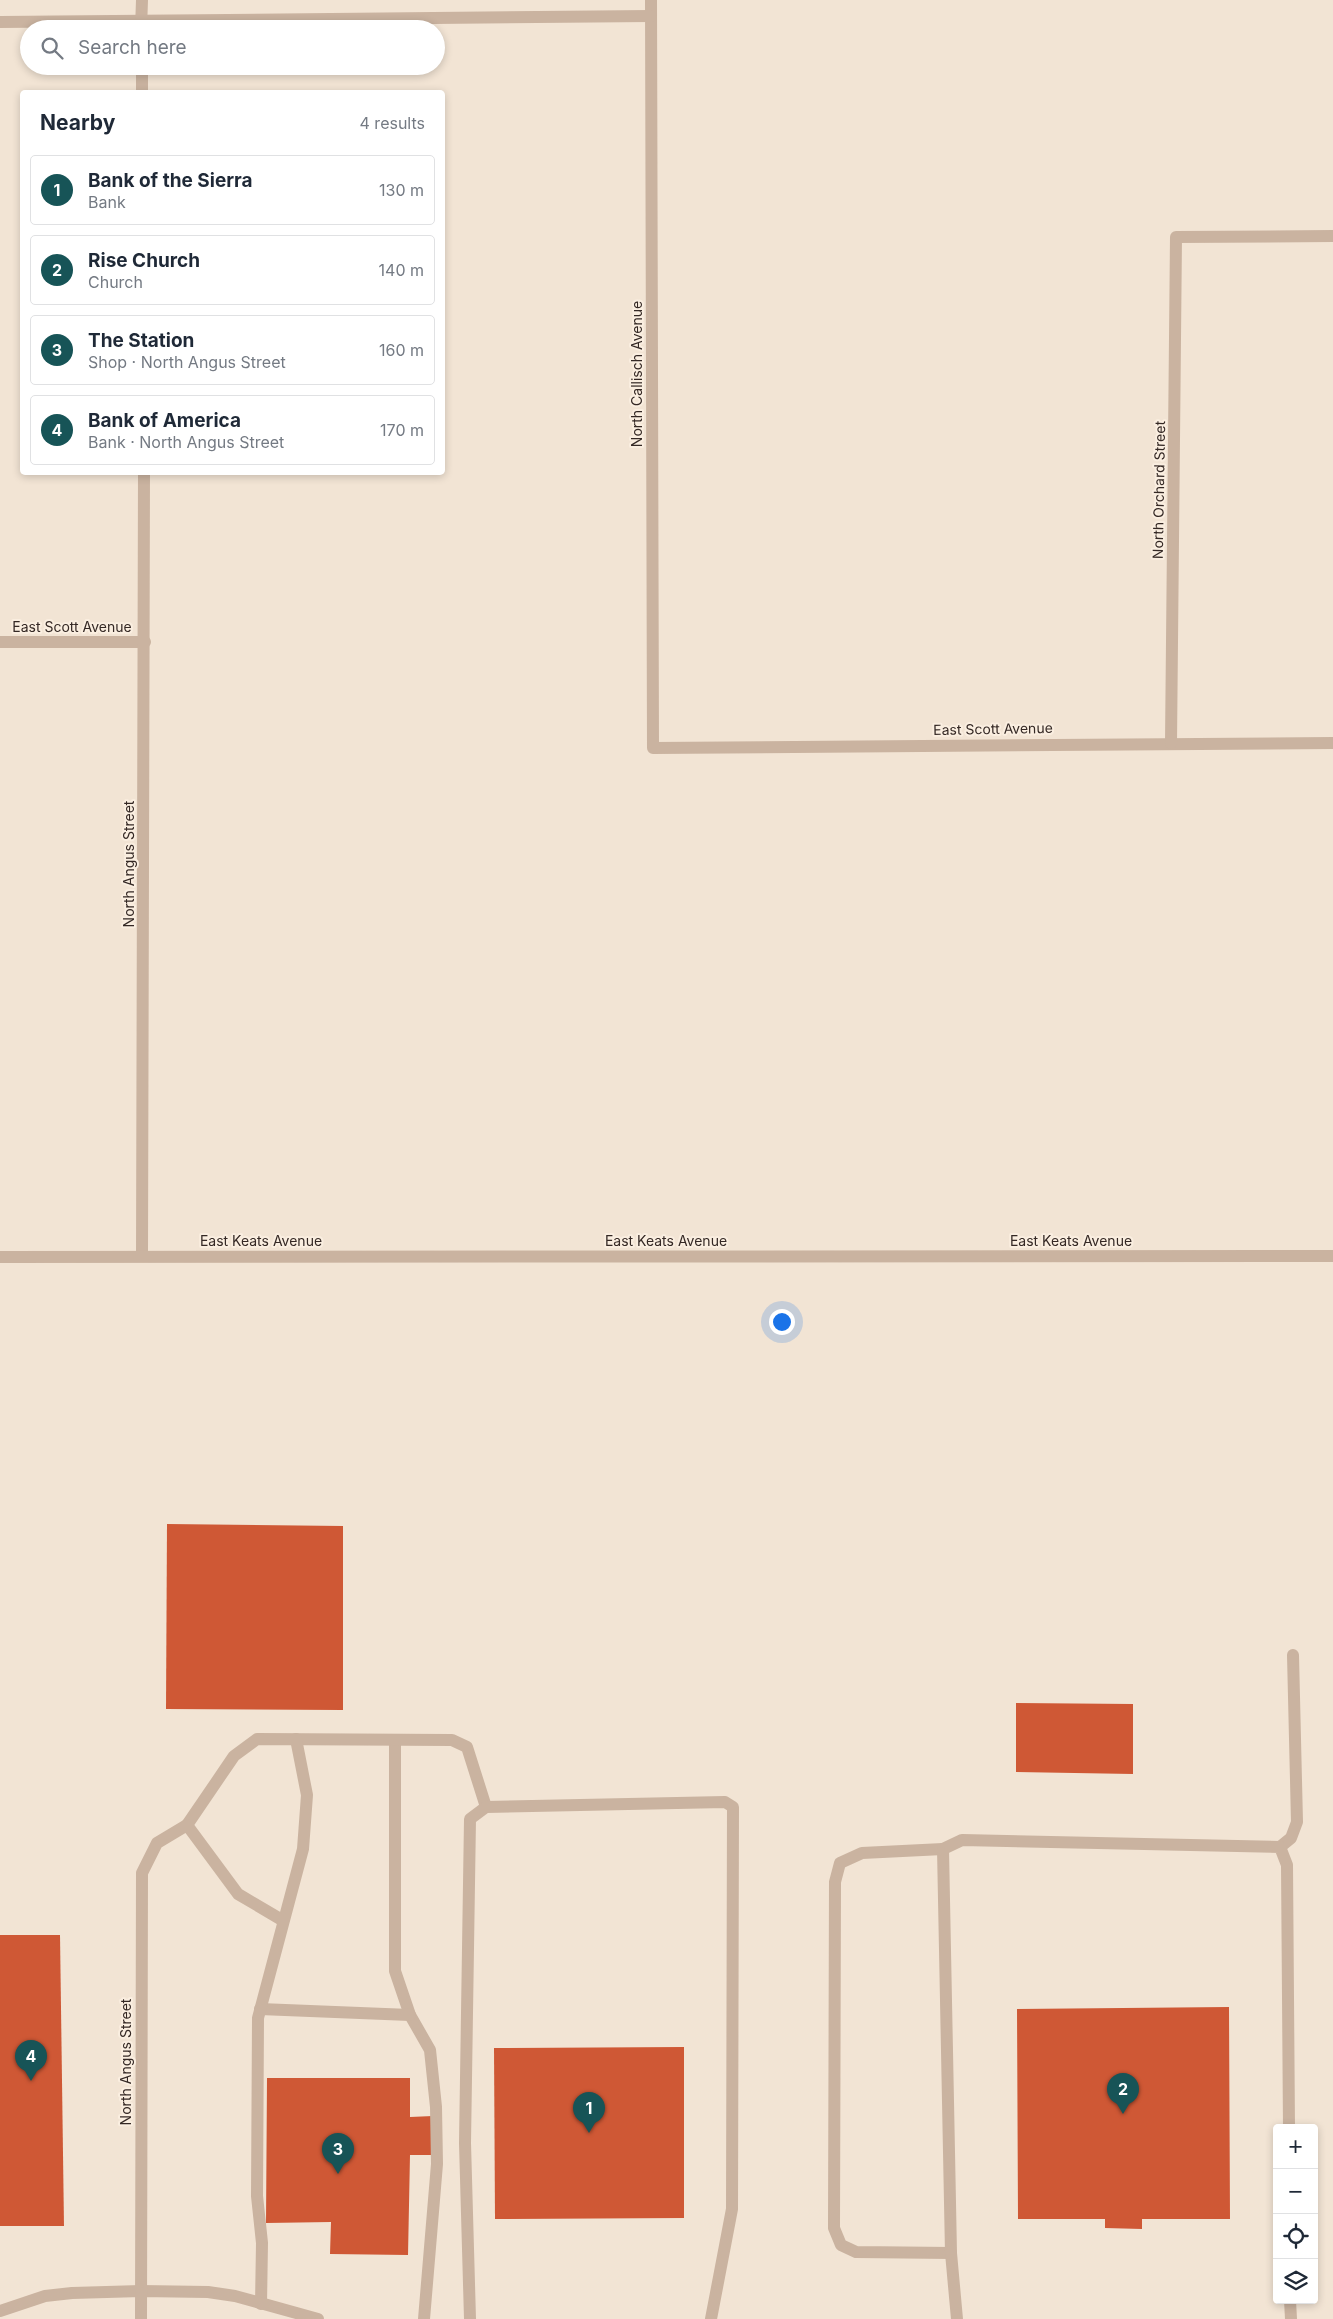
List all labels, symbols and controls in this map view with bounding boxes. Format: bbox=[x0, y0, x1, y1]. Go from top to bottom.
search box bbox=[20, 20, 445, 75]
icon: search bbox=[38, 34, 66, 62]
text: Search here bbox=[78, 36, 187, 59]
text: Nearby bbox=[40, 110, 115, 135]
text: 4 results bbox=[360, 113, 425, 133]
text: Bank of the Sierra bbox=[88, 169, 253, 192]
text: 1 bbox=[54, 180, 60, 200]
text: 130 m bbox=[379, 180, 424, 200]
text: Bank bbox=[88, 192, 126, 212]
text: Rise Church bbox=[88, 249, 200, 272]
text: 2 bbox=[52, 260, 62, 280]
text: 140 m bbox=[379, 260, 424, 280]
text: Church bbox=[88, 272, 143, 292]
street label: North Callisch Avenue bbox=[628, 301, 645, 447]
text: The Station bbox=[88, 329, 194, 352]
text: 3 bbox=[52, 340, 62, 360]
text: 160 m bbox=[379, 340, 424, 360]
text: Shop · North Angus Street bbox=[88, 352, 286, 372]
text: Bank of America bbox=[88, 409, 241, 432]
text: 4 bbox=[52, 420, 62, 440]
text: 170 m bbox=[380, 420, 424, 440]
street label: North Orchard Street bbox=[1149, 420, 1168, 559]
text: Bank · North Angus Street bbox=[88, 432, 284, 452]
street label: East Scott Avenue bbox=[12, 618, 132, 635]
street label: East Scott Avenue bbox=[933, 719, 1053, 738]
street label: North Angus Street bbox=[120, 800, 137, 927]
street label: East Keats Avenue bbox=[200, 1232, 322, 1249]
street label: East Keats Avenue bbox=[605, 1232, 727, 1249]
street label: East Keats Avenue bbox=[1010, 1232, 1132, 1249]
your location bbox=[769, 1309, 795, 1335]
street label: North Angus Street bbox=[117, 1998, 134, 2125]
pin: 4 bbox=[15, 2040, 47, 2081]
pin: 2 bbox=[1107, 2073, 1139, 2114]
pin: 1 bbox=[573, 2092, 605, 2133]
map controls bbox=[1273, 2124, 1318, 2304]
button: + bbox=[1273, 2124, 1318, 2169]
pin: 3 bbox=[322, 2133, 354, 2174]
button: − bbox=[1273, 2169, 1318, 2214]
button: locate bbox=[1273, 2214, 1318, 2259]
button: layers bbox=[1273, 2259, 1318, 2304]

